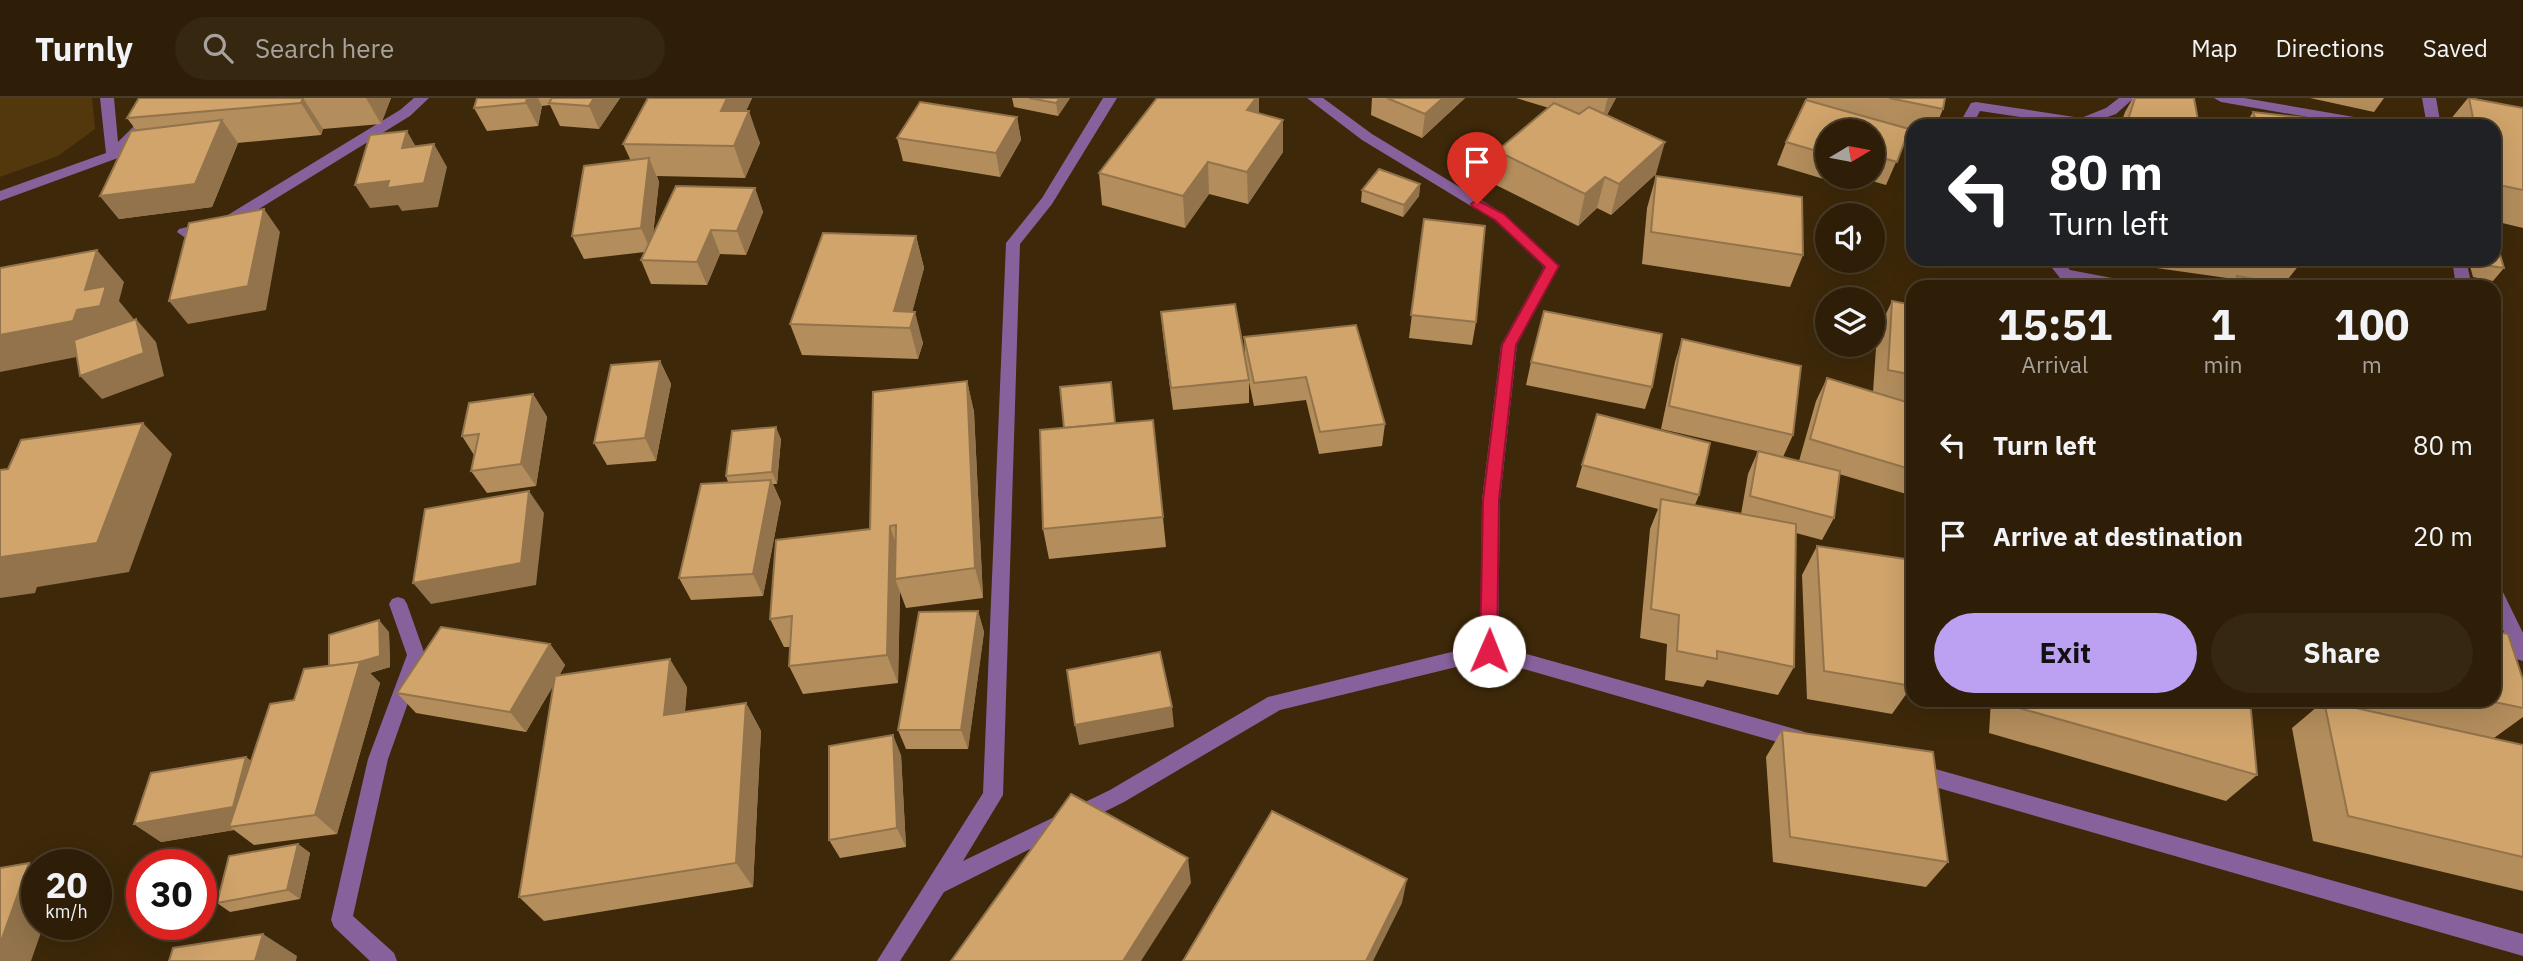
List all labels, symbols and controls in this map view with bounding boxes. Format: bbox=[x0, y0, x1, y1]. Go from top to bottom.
search box bbox=[175, 17, 665, 80]
text: Turnly bbox=[35, 27, 133, 70]
icon: search bbox=[199, 29, 237, 67]
text: Search here bbox=[255, 31, 394, 65]
text: Map bbox=[2191, 32, 2237, 64]
text: Directions bbox=[2275, 32, 2385, 64]
text: Saved bbox=[2423, 32, 2488, 64]
north arrow bbox=[1815, 119, 1885, 189]
map controls bbox=[1815, 119, 1885, 357]
pin bbox=[1447, 132, 1507, 204]
text: 80 m bbox=[2049, 140, 2163, 203]
icon: arrive bbox=[1458, 143, 1496, 181]
icon: left bbox=[1934, 147, 2025, 238]
text: Turn left bbox=[2049, 202, 2169, 244]
button: sound bbox=[1815, 203, 1885, 273]
button: layers bbox=[1815, 287, 1885, 357]
text: 15:51 bbox=[1997, 297, 2112, 352]
text: 1 bbox=[2210, 297, 2236, 352]
text: 100 bbox=[2334, 297, 2410, 352]
text: Arrival bbox=[2021, 349, 2088, 379]
text: min bbox=[2204, 349, 2242, 379]
text: m bbox=[2362, 349, 2382, 379]
icon: left bbox=[1934, 426, 1972, 464]
text: Turn left bbox=[1993, 428, 2096, 462]
text: 80 m bbox=[2413, 428, 2473, 462]
icon: arrive bbox=[1934, 517, 1972, 555]
text: Arrive at destination bbox=[1993, 519, 2243, 553]
text: 20 m bbox=[2413, 519, 2473, 553]
button: Exit bbox=[1934, 613, 2197, 693]
button: Share bbox=[2211, 613, 2473, 693]
position arrow bbox=[1452, 614, 1526, 688]
speed limit sign: 30 bbox=[126, 849, 217, 940]
text: 20 bbox=[45, 862, 88, 908]
text: km/h bbox=[45, 900, 88, 923]

